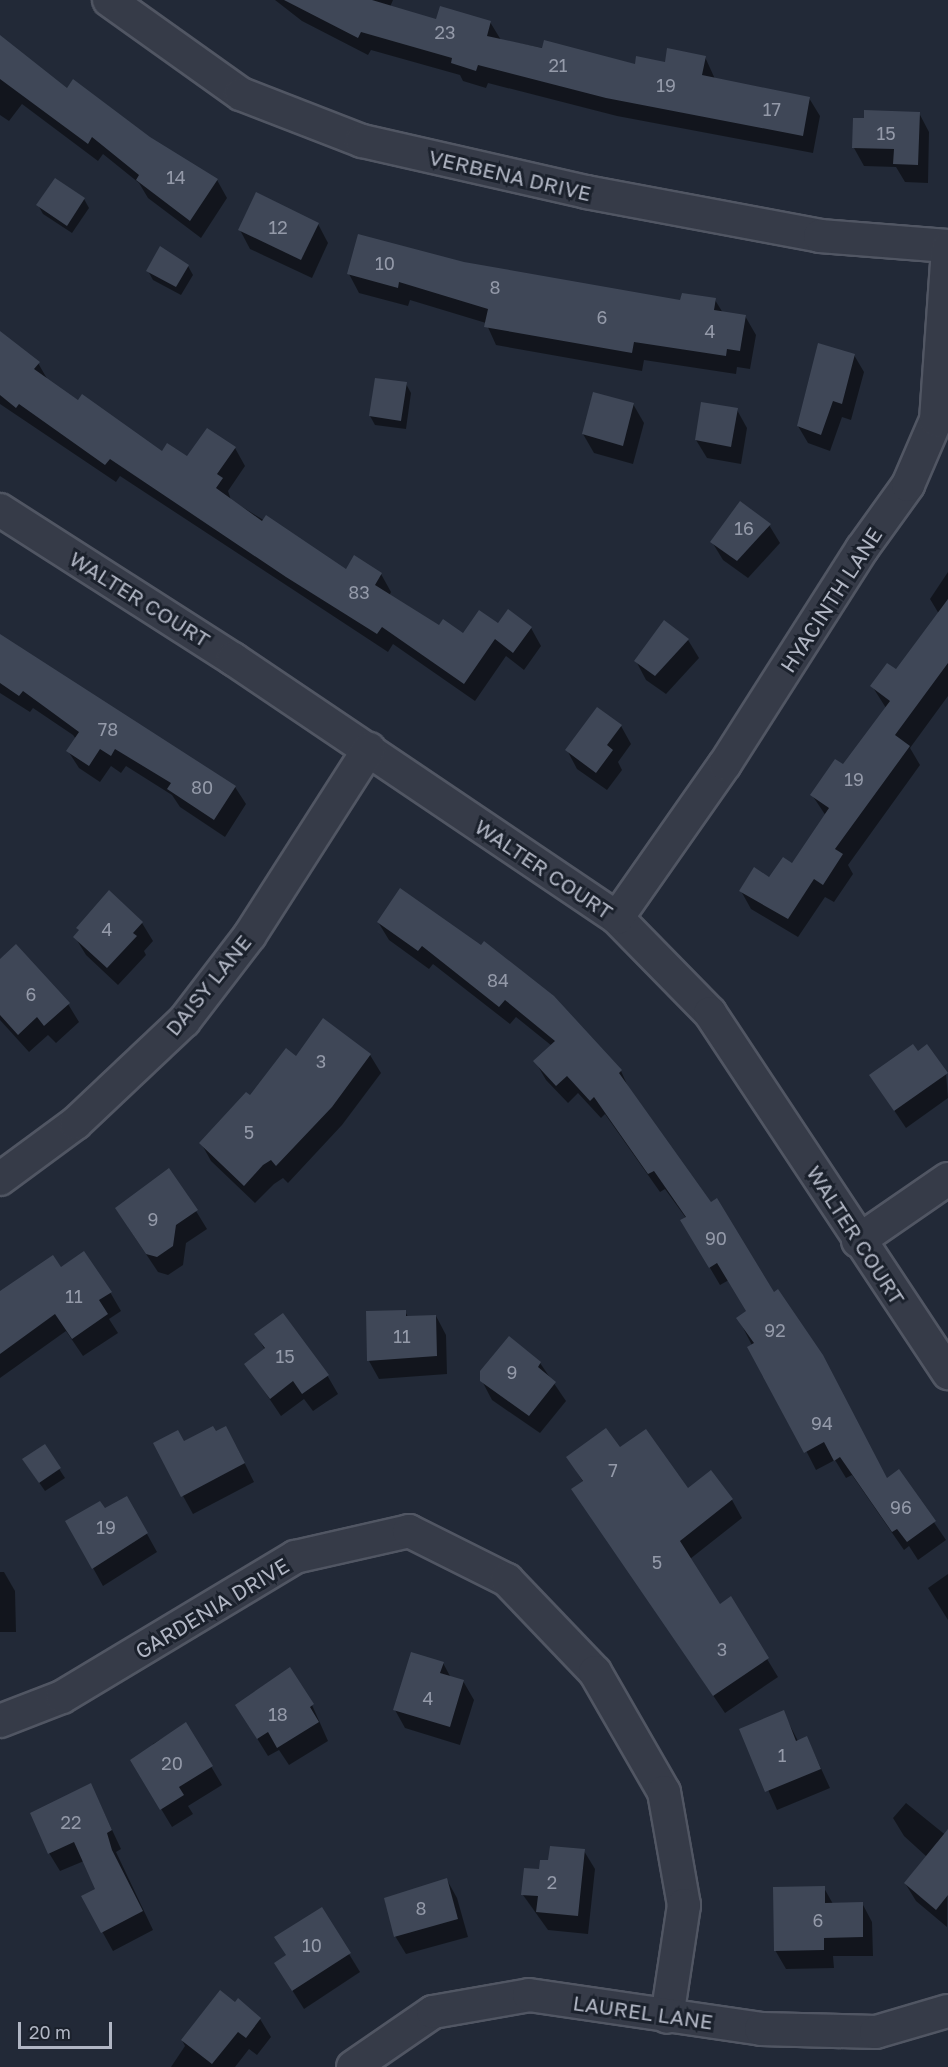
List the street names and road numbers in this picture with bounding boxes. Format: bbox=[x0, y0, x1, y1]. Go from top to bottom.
street label: VERBENA DRIVE bbox=[426, 144, 594, 206]
street label: HYACINTH LANE bbox=[775, 523, 887, 677]
street label: WALTER COURT bbox=[65, 546, 215, 652]
street label: WALTER COURT bbox=[470, 814, 618, 924]
street label: DAISY LANE bbox=[160, 930, 256, 1040]
street label: WALTER COURT bbox=[802, 1161, 910, 1309]
street label: GARDENIA DRIVE bbox=[131, 1552, 293, 1664]
street label: LAUREL LANE bbox=[571, 1990, 715, 2034]

